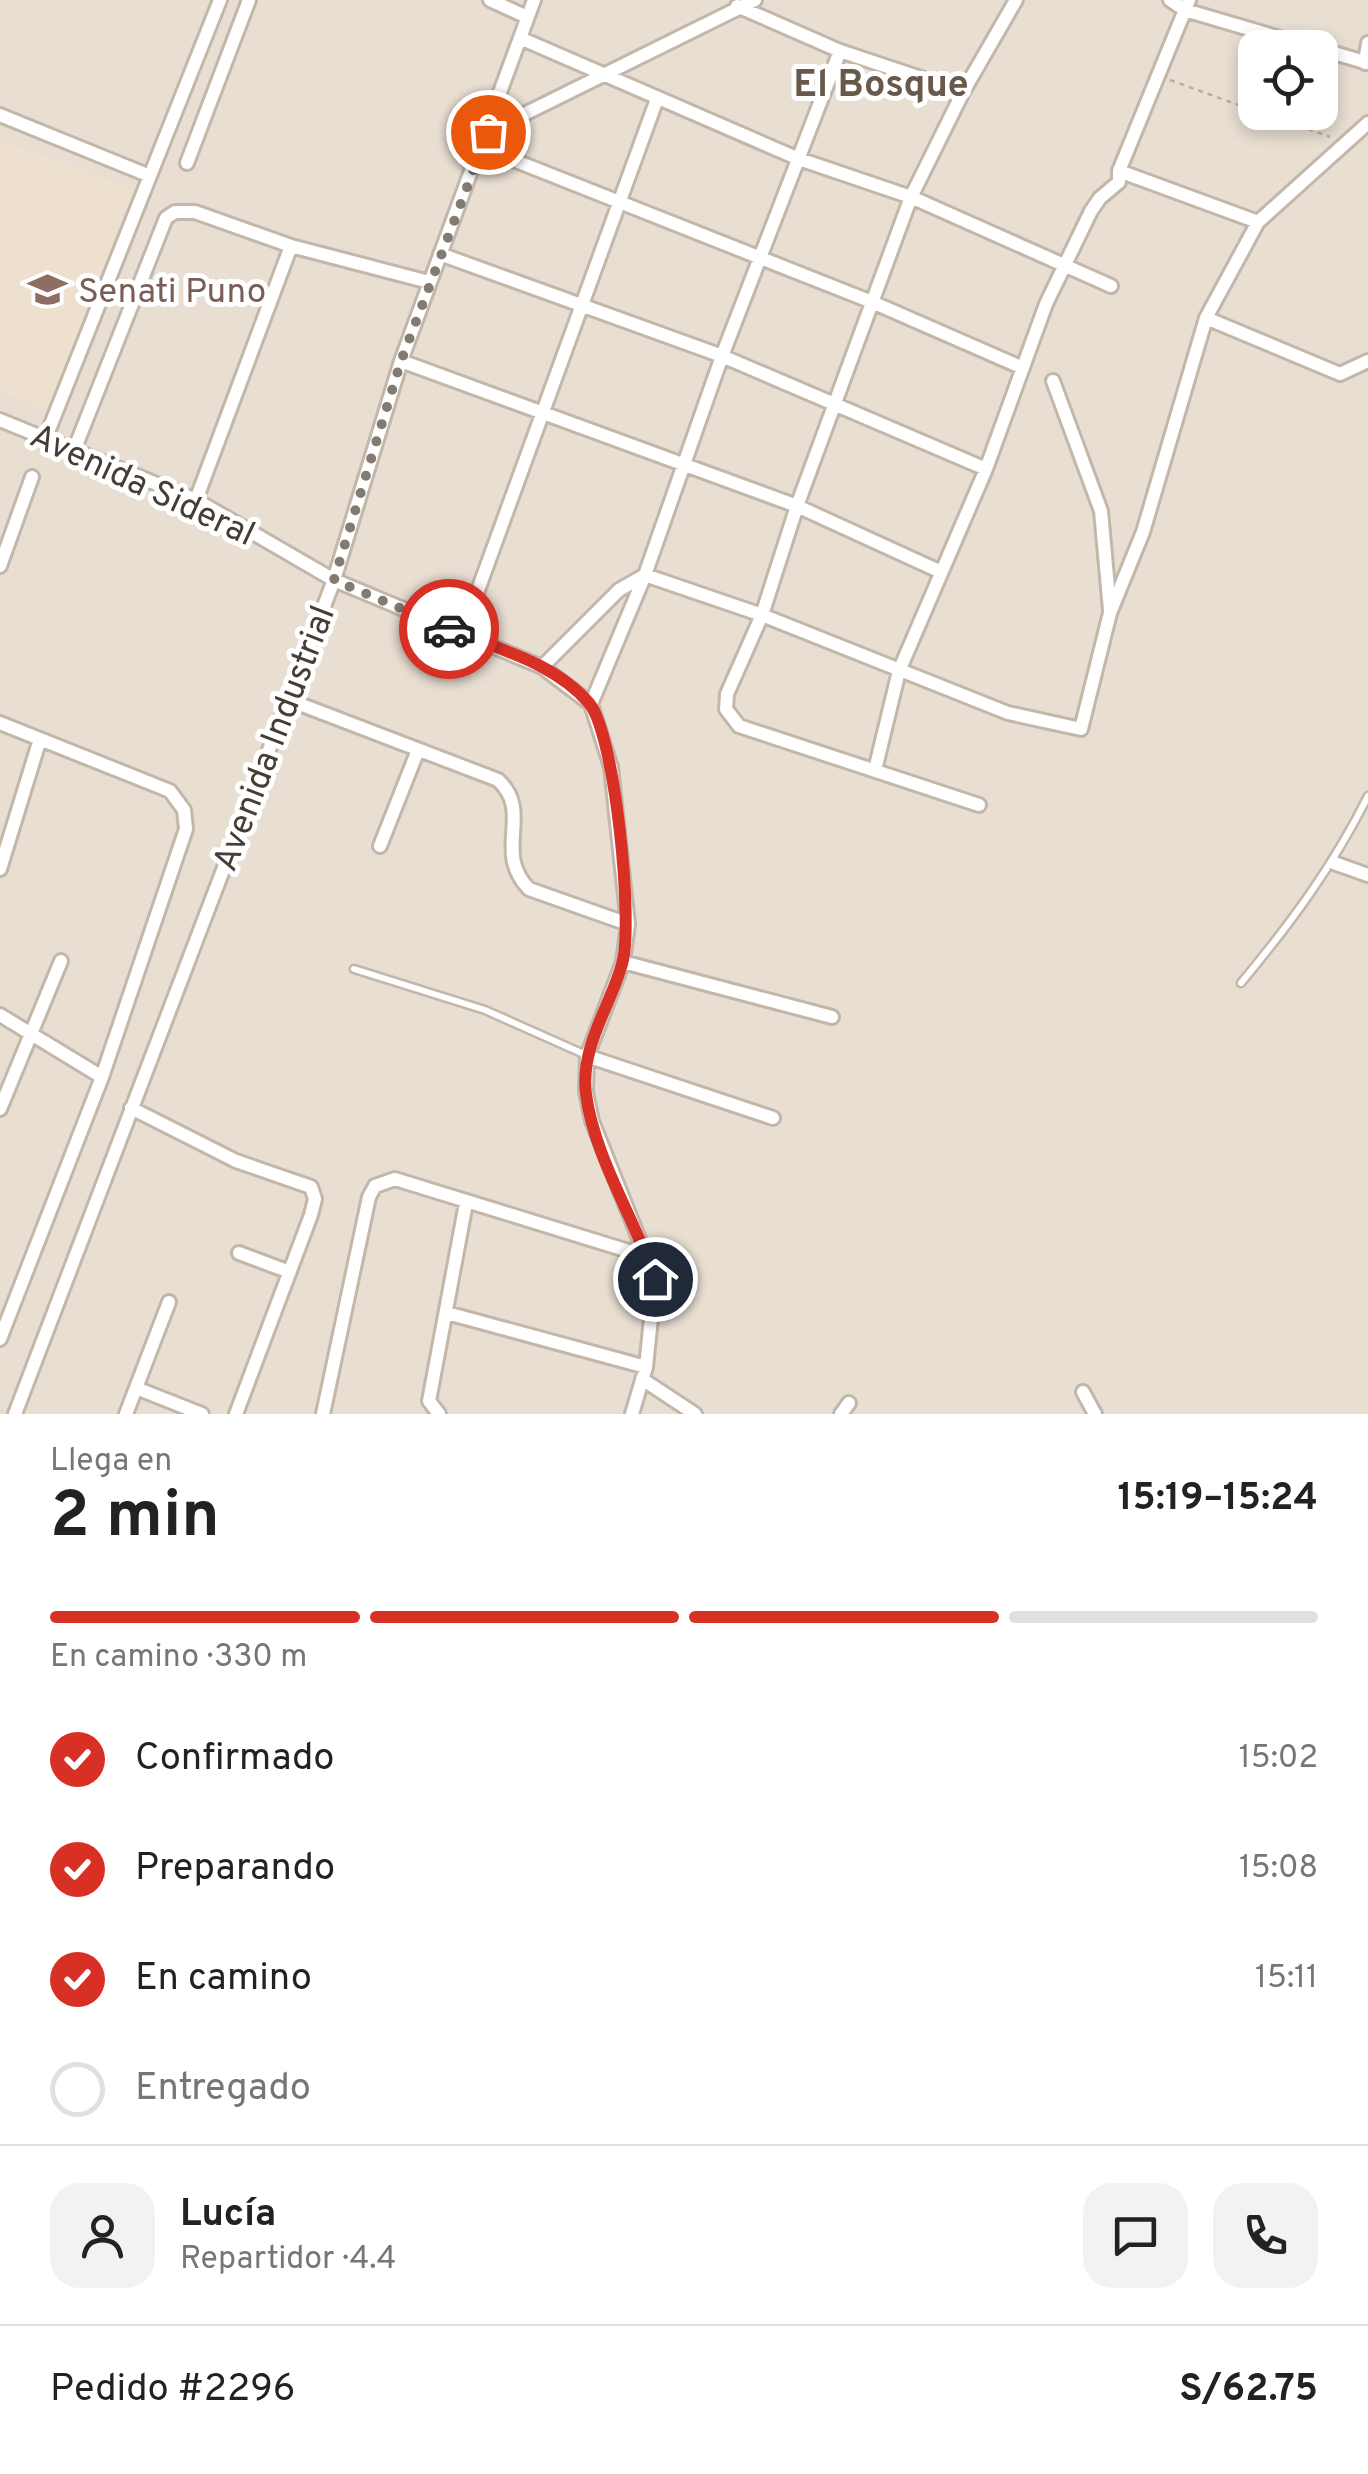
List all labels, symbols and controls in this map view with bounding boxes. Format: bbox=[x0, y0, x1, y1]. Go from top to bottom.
map controls bbox=[1238, 30, 1338, 130]
button: locate bbox=[1238, 30, 1338, 130]
district label: El Bosque bbox=[793, 62, 969, 111]
pin bbox=[446, 90, 531, 175]
icon: bag bbox=[461, 105, 516, 160]
school or university icon: Senati Puno bbox=[27, 269, 69, 311]
place label: Senati Puno bbox=[78, 271, 266, 315]
street label: Avenida Sideral bbox=[22, 415, 261, 558]
courier bbox=[399, 579, 499, 679]
street label: Avenida Industrial bbox=[205, 600, 347, 878]
icon: car bbox=[422, 602, 477, 657]
pin bbox=[613, 1237, 698, 1322]
icon: home bbox=[628, 1252, 683, 1307]
text: Llega en bbox=[50, 1442, 172, 1482]
text: 15:19–15:24 bbox=[1117, 1475, 1318, 1524]
text: 2 min bbox=[50, 1478, 220, 1560]
text: En camino · 330 m bbox=[50, 1638, 307, 1678]
icon: check bbox=[50, 1732, 105, 1787]
text: Confirmado bbox=[135, 1735, 335, 1784]
text: 15:02 bbox=[1239, 1739, 1318, 1779]
icon: check bbox=[50, 1842, 105, 1897]
text: Preparando bbox=[135, 1845, 335, 1894]
text: 15:08 bbox=[1239, 1849, 1318, 1889]
icon: check bbox=[50, 1952, 105, 2007]
text: En camino bbox=[135, 1955, 312, 2004]
text: 15:11 bbox=[1255, 1959, 1318, 1999]
text: Entregado bbox=[135, 2065, 311, 2114]
button: person bbox=[50, 2183, 155, 2288]
button: chat bbox=[1083, 2183, 1188, 2288]
button: phone bbox=[1213, 2183, 1318, 2288]
text: Lucía bbox=[180, 2191, 276, 2240]
text: Repartidor · 4.4 bbox=[180, 2240, 396, 2280]
text: Pedido #2296 bbox=[50, 2366, 296, 2415]
text: S/62.75 bbox=[1179, 2366, 1318, 2415]

